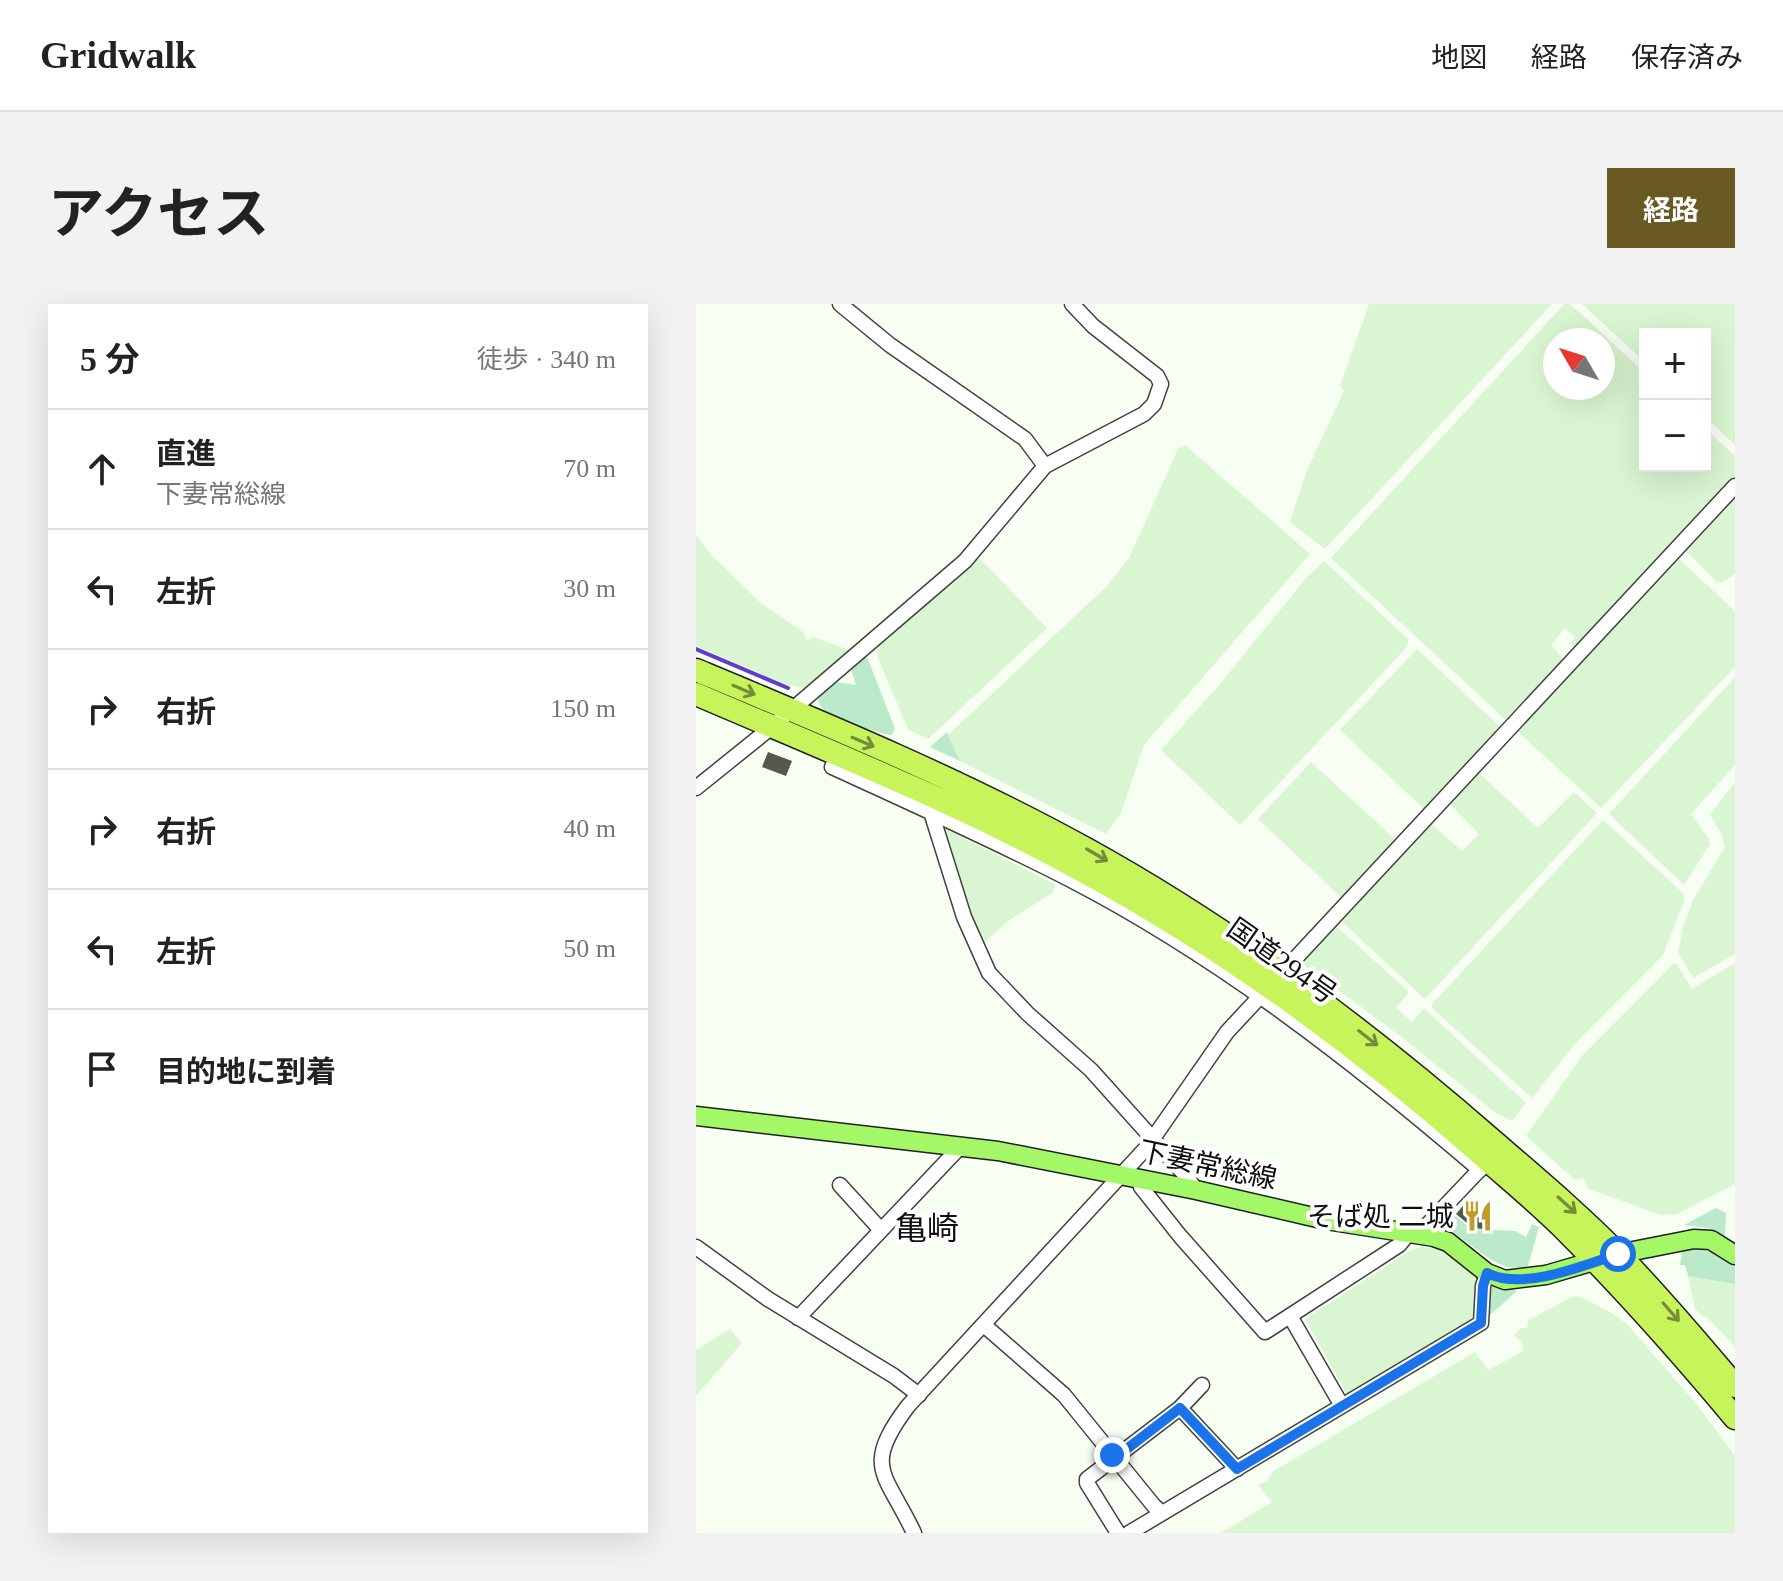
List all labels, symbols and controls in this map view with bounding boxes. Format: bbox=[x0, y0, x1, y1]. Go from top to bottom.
text: Gridwalk bbox=[40, 34, 196, 76]
text: 地図 bbox=[1431, 42, 1487, 73]
text: 経路 bbox=[1531, 42, 1587, 73]
text: 保存済み bbox=[1631, 42, 1743, 73]
button: 経路 bbox=[1607, 168, 1735, 248]
text: アクセス bbox=[48, 183, 269, 245]
north arrow bbox=[1543, 328, 1615, 400]
map controls bbox=[1639, 328, 1711, 472]
button: + bbox=[1639, 328, 1711, 400]
text: 5 分 bbox=[80, 341, 140, 378]
text: 徒歩 · 340 m bbox=[477, 345, 616, 374]
button: − bbox=[1639, 400, 1711, 472]
text: 直進 bbox=[156, 437, 216, 470]
icon: ahead bbox=[80, 447, 124, 491]
text: 70 m bbox=[563, 454, 616, 483]
text: 下妻常総線 bbox=[156, 480, 286, 509]
icon: left bbox=[80, 567, 124, 611]
text: 30 m bbox=[563, 574, 616, 603]
text: 左折 bbox=[156, 575, 216, 608]
one-way arrow bbox=[731, 684, 756, 699]
icon: right bbox=[80, 687, 124, 731]
text: 150 m bbox=[550, 694, 616, 723]
text: 右折 bbox=[156, 695, 216, 728]
one-way arrow bbox=[850, 735, 875, 750]
icon: right bbox=[80, 807, 124, 851]
text: 40 m bbox=[563, 814, 616, 843]
text: 右折 bbox=[156, 815, 216, 848]
one-way arrow bbox=[1085, 847, 1108, 863]
street label: 国道294号 bbox=[1221, 912, 1343, 1010]
icon: left bbox=[80, 927, 124, 971]
text: 50 m bbox=[563, 934, 616, 963]
text: 左折 bbox=[156, 935, 216, 968]
one-way arrow bbox=[1357, 1029, 1378, 1046]
icon: arrive bbox=[80, 1047, 124, 1091]
text: 目的地に到着 bbox=[156, 1055, 336, 1088]
street label: 下妻常総線 bbox=[1136, 1135, 1280, 1195]
one-way arrow bbox=[1556, 1196, 1576, 1214]
restaurant icon: そば処 二城 bbox=[1461, 1199, 1495, 1233]
place label: そば処 二城 bbox=[1307, 1201, 1454, 1232]
district label: 亀崎 bbox=[895, 1210, 959, 1246]
route start bbox=[1600, 1236, 1636, 1272]
one-way arrow bbox=[1662, 1301, 1680, 1321]
route end bbox=[1094, 1437, 1130, 1473]

